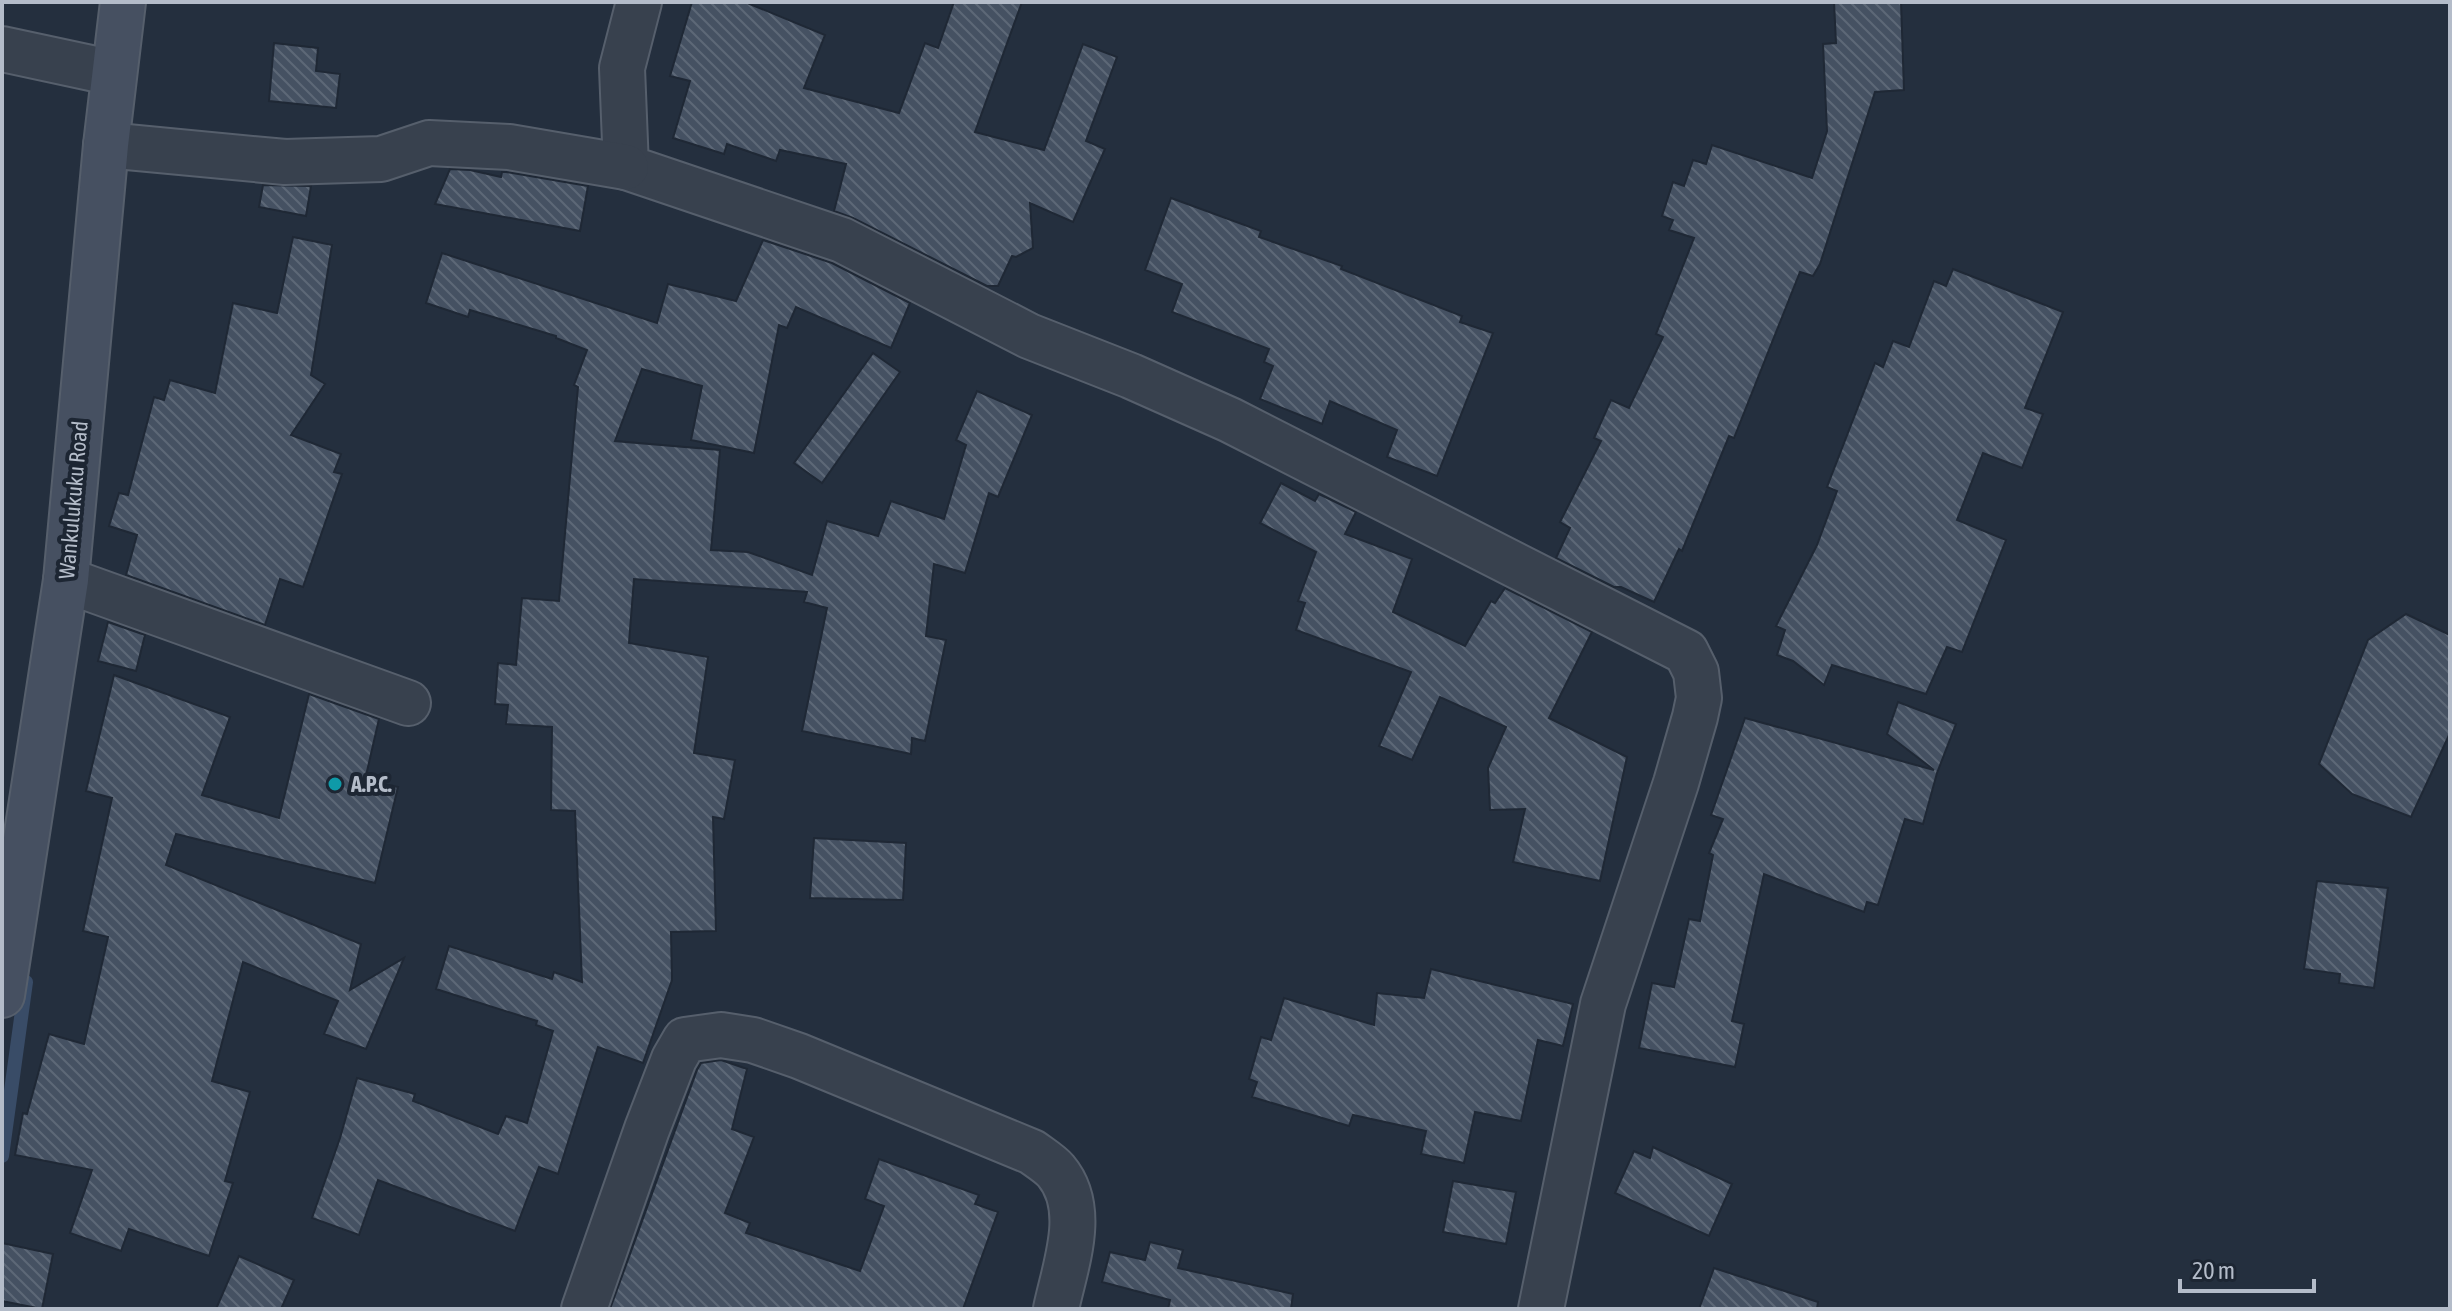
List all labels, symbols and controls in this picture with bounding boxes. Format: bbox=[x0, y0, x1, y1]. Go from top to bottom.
street label: Wankulukuku Road bbox=[53, 420, 93, 580]
place label: A.P.C. bbox=[350, 771, 392, 797]
marker: A.P.C. bbox=[326, 775, 344, 793]
scale bar bbox=[2180, 1243, 2314, 1293]
text: 20 m bbox=[2192, 1257, 2235, 1284]

